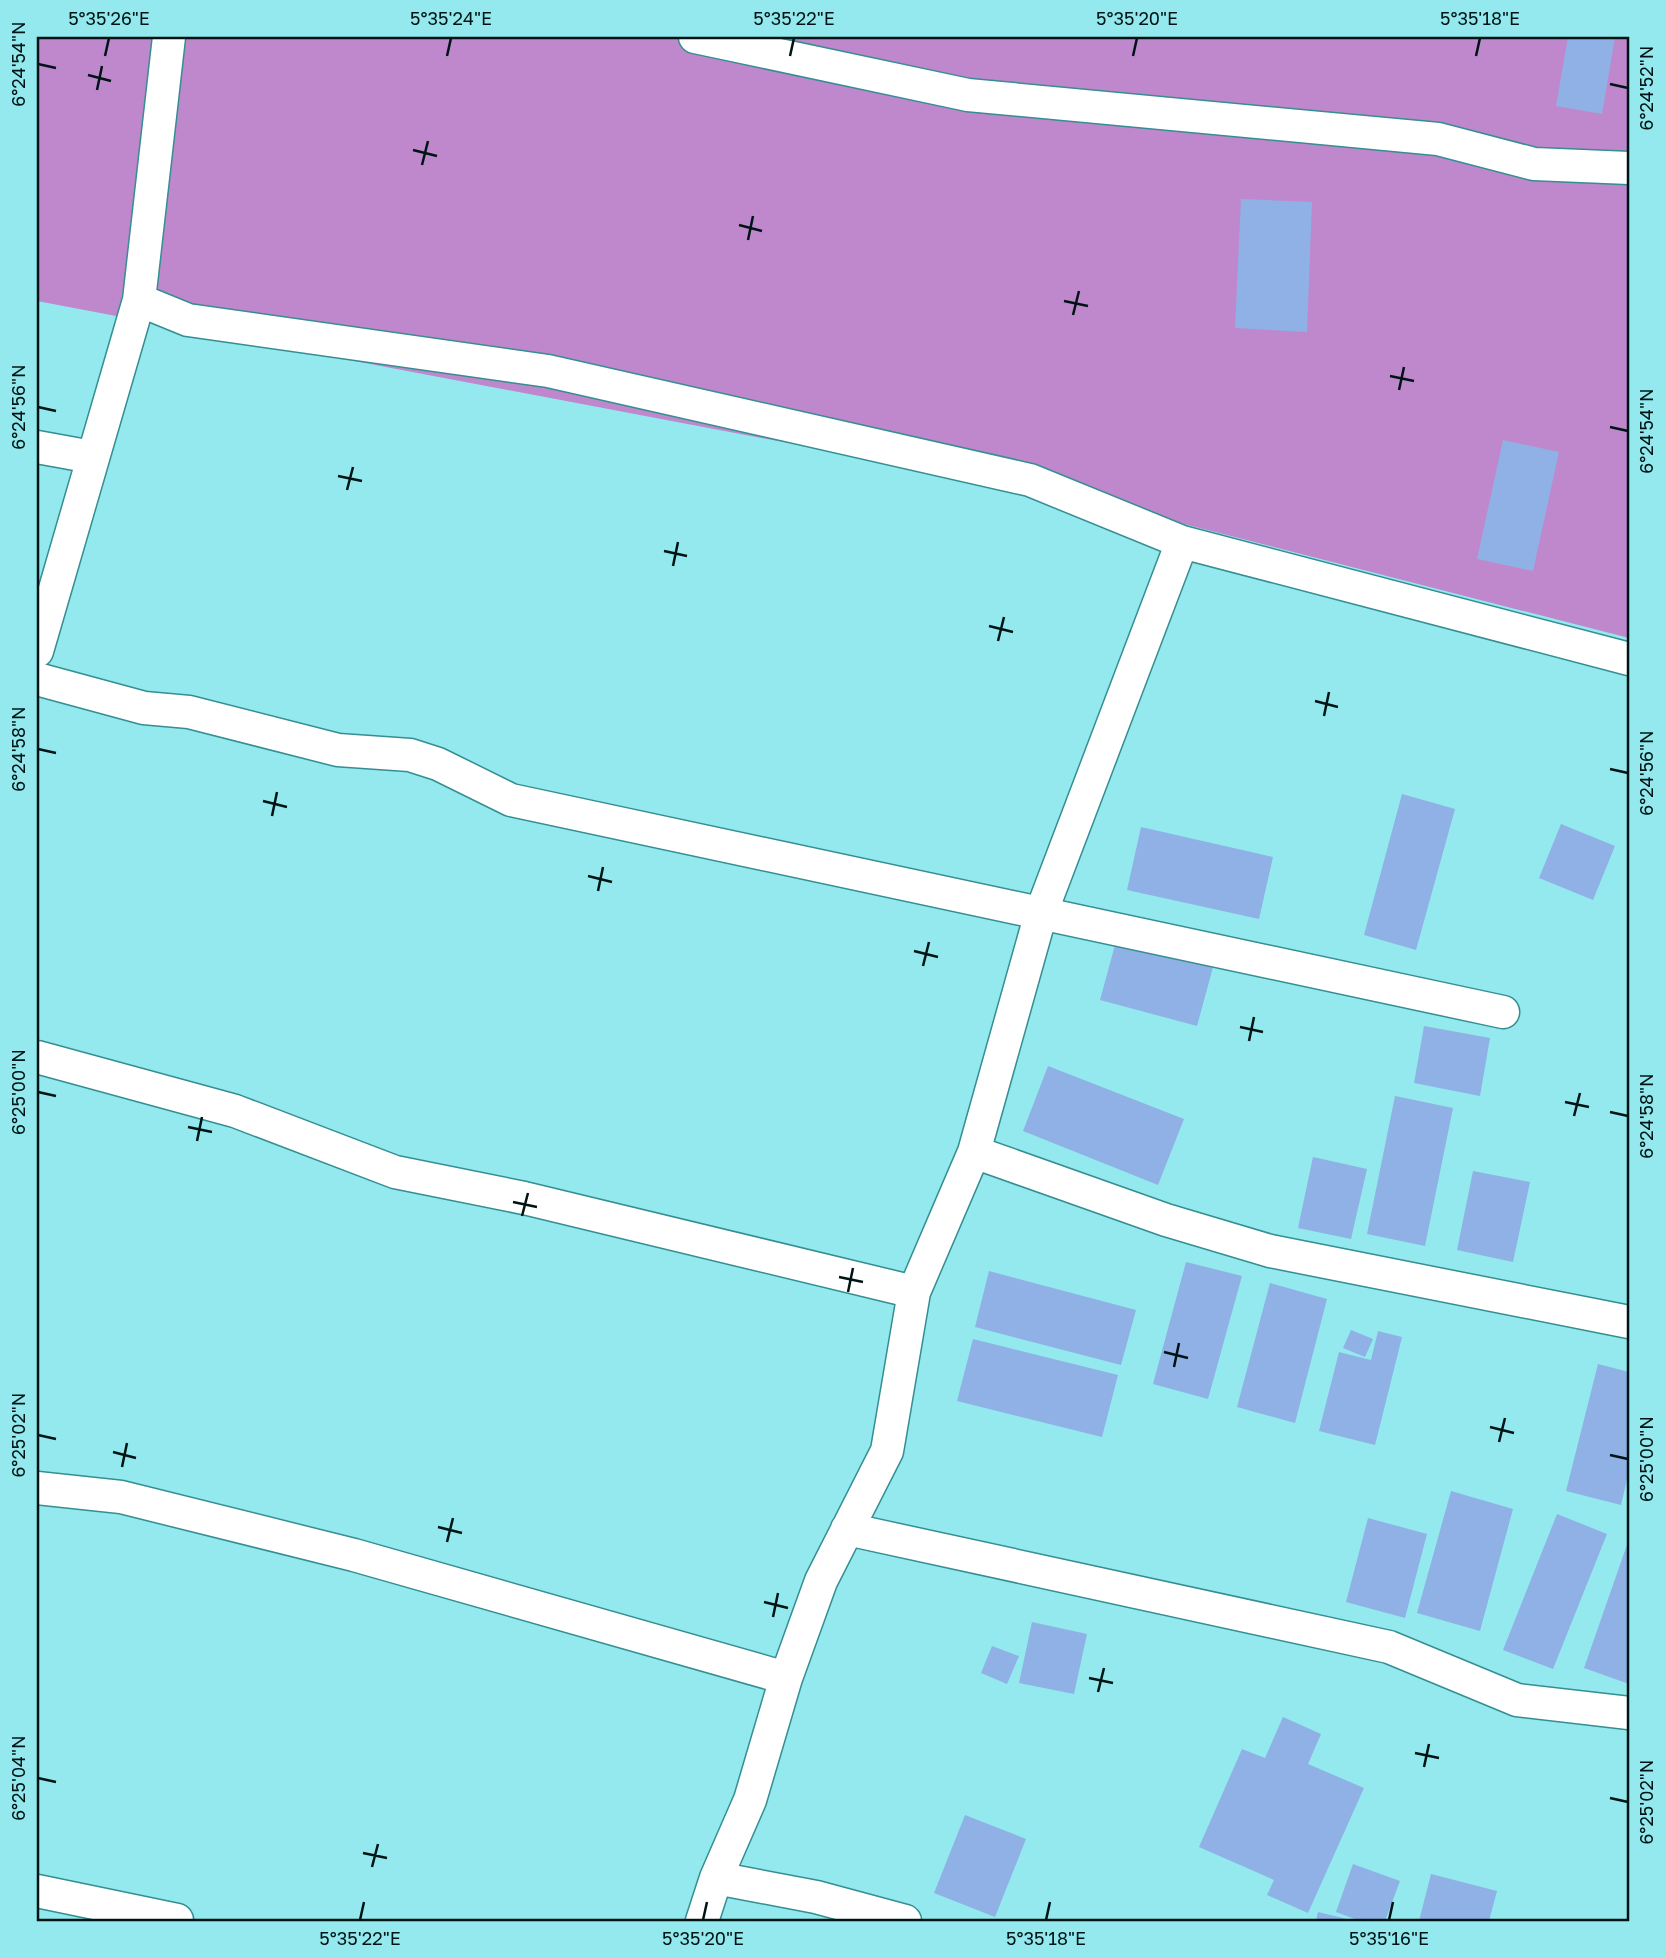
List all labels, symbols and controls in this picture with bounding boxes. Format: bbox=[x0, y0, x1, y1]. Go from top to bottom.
text: 5°35'26"E bbox=[68, 7, 150, 29]
text: 5°35'24"E bbox=[410, 7, 492, 29]
text: 5°35'22"E bbox=[753, 7, 835, 29]
text: 5°35'20"E bbox=[1096, 7, 1178, 29]
text: 5°35'18"E bbox=[1440, 7, 1520, 29]
text: 6°24'54"N bbox=[7, 21, 29, 107]
text: 6°24'52"N bbox=[1635, 46, 1657, 130]
text: 6°24'56"N bbox=[7, 364, 29, 450]
text: 6°24'54"N bbox=[1635, 388, 1657, 474]
text: 6°24'58"N bbox=[7, 706, 29, 792]
text: 6°24'56"N bbox=[1635, 730, 1657, 816]
text: 6°25'00"N bbox=[7, 1049, 29, 1135]
text: 6°24'58"N bbox=[1635, 1073, 1657, 1159]
text: 6°25'02"N bbox=[7, 1392, 29, 1478]
text: 6°25'00"N bbox=[1635, 1416, 1657, 1502]
text: 6°25'04"N bbox=[7, 1735, 29, 1821]
text: 6°25'02"N bbox=[1635, 1759, 1657, 1845]
text: 5°35'22"E bbox=[319, 1927, 401, 1949]
text: 5°35'20"E bbox=[662, 1927, 744, 1949]
text: 5°35'18"E bbox=[1006, 1927, 1086, 1949]
text: 5°35'16"E bbox=[1349, 1927, 1429, 1949]

